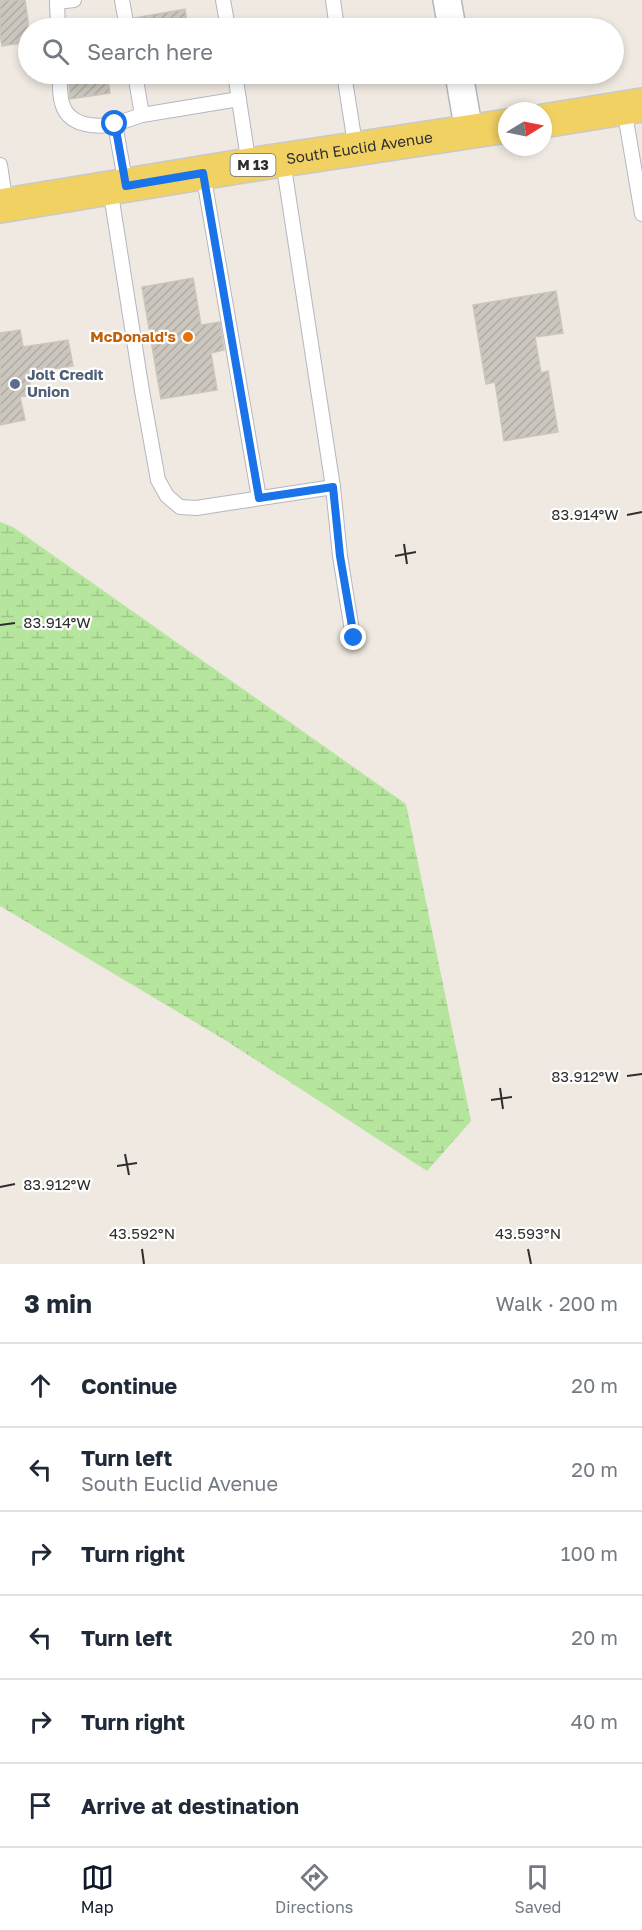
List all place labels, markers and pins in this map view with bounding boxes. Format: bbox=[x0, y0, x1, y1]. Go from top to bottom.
place label: McDonald's bbox=[90, 327, 176, 345]
marker: McDonald's bbox=[181, 330, 195, 344]
place label: Jolt Credit Union bbox=[27, 365, 104, 400]
marker: Jolt Credit Union bbox=[8, 377, 22, 391]

